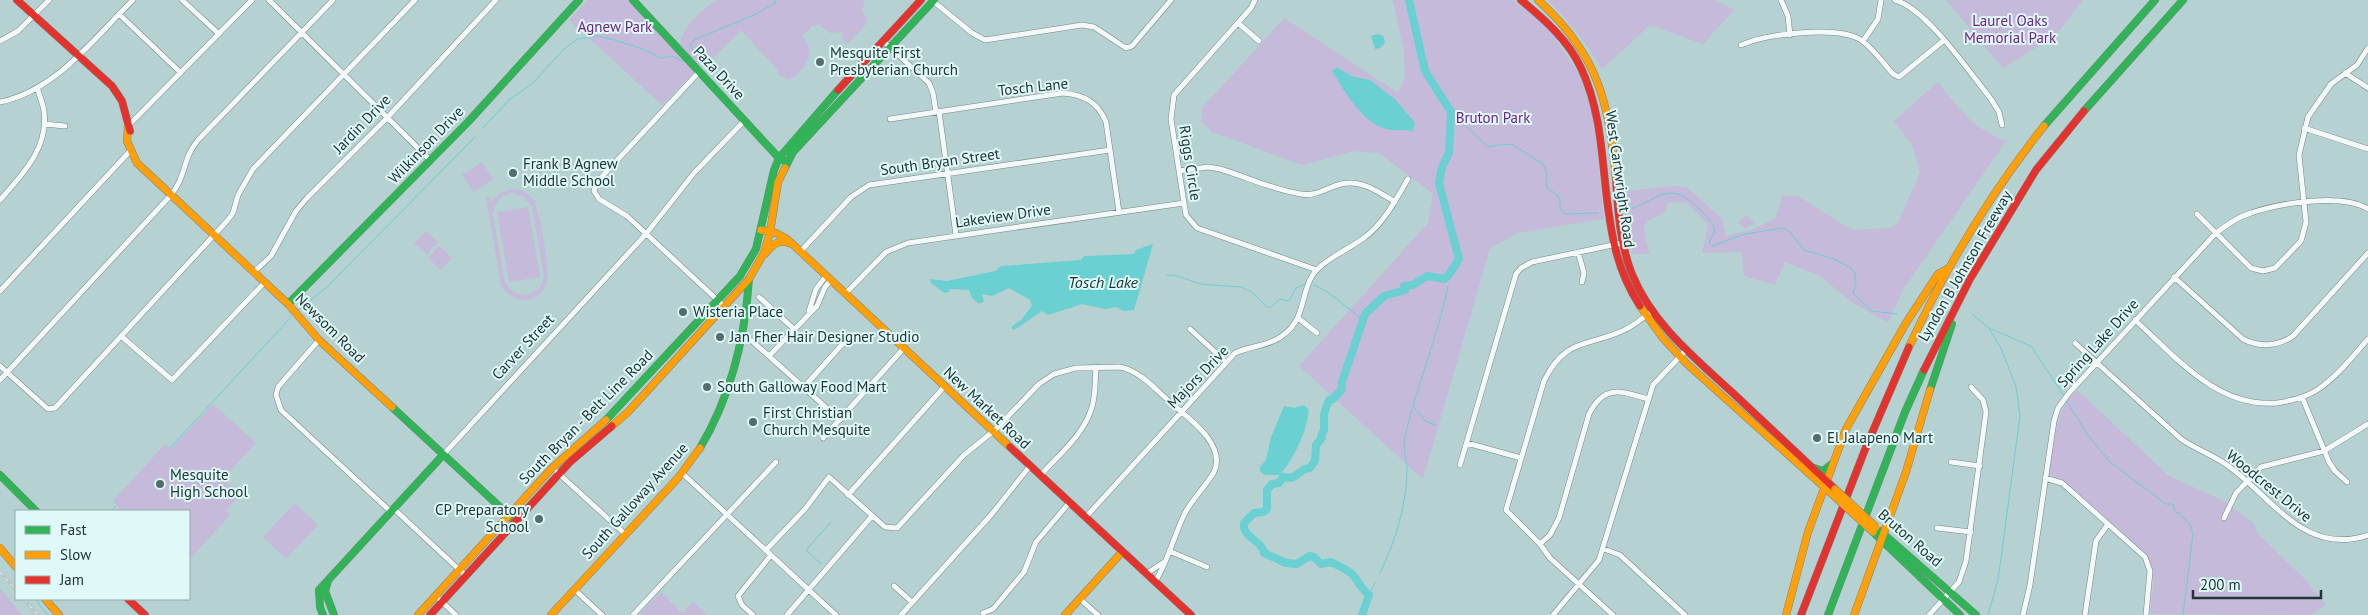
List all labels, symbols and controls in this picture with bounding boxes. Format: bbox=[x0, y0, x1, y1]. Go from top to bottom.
park label: Laurel Oaks Memorial Park bbox=[1964, 11, 2057, 47]
park label: Agnew Park bbox=[578, 17, 653, 36]
street label: Paza Drive bbox=[690, 42, 749, 104]
place label: Mesquite First Presbyterian Church bbox=[830, 43, 958, 79]
marker: Mesquite First Presbyterian Church bbox=[814, 56, 826, 68]
street label: Tosch Lane bbox=[997, 73, 1069, 100]
street label: Jardin Drive bbox=[328, 90, 394, 158]
street label: Wilkinson Drive bbox=[384, 102, 467, 187]
park label: Bruton Park bbox=[1456, 108, 1531, 127]
street label: West Cartwright Road bbox=[1601, 109, 1640, 249]
street label: Riggs Circle bbox=[1175, 124, 1206, 202]
street label: South Bryan Street bbox=[879, 144, 1001, 179]
place label: Frank B Agnew Middle School bbox=[523, 154, 618, 190]
marker: Frank B Agnew Middle School bbox=[507, 167, 519, 179]
street label: Lyndon B Johnson Freeway bbox=[1914, 187, 2016, 345]
street label: Lakeview Drive bbox=[954, 199, 1052, 232]
water label: Tosch Lake bbox=[1068, 272, 1139, 292]
street label: Newsom Road bbox=[292, 289, 369, 366]
street label: Spring Lake Drive bbox=[2053, 294, 2142, 391]
place label: Wisteria Place bbox=[693, 302, 783, 321]
marker: Wisteria Place bbox=[677, 306, 689, 318]
street label: Carver Street bbox=[487, 310, 558, 383]
place label: Jan Fher Hair Designer Studio bbox=[729, 327, 919, 346]
marker: Jan Fher Hair Designer Studio bbox=[714, 331, 726, 343]
street label: Majors Drive bbox=[1163, 341, 1232, 412]
street label: South Bryan - Belt Line Road bbox=[515, 346, 657, 488]
street label: New Market Road bbox=[940, 362, 1035, 453]
place label: South Galloway Food Mart bbox=[717, 377, 886, 396]
marker: South Galloway Food Mart bbox=[701, 381, 713, 393]
place label: First Christian Church Mesquite bbox=[763, 403, 870, 439]
marker: First Christian Church Mesquite bbox=[747, 416, 759, 428]
place label: El Jalapeno Mart bbox=[1827, 428, 1933, 447]
marker: El Jalapeno Mart bbox=[1811, 432, 1823, 444]
street label: South Galloway Avenue bbox=[577, 439, 692, 563]
street label: Woodcrest Drive bbox=[2223, 445, 2316, 526]
place label: Mesquite High School bbox=[170, 465, 248, 501]
marker: Mesquite High School bbox=[154, 478, 166, 490]
place label: CP Preparatory School bbox=[435, 500, 530, 536]
street label: Bruton Road bbox=[1874, 505, 1946, 571]
legend bbox=[15, 510, 190, 600]
marker: CP Preparatory School bbox=[533, 513, 545, 525]
text: Fast bbox=[60, 520, 87, 539]
text: Slow bbox=[60, 545, 91, 564]
scale bar bbox=[2193, 568, 2320, 600]
text: Jam bbox=[59, 570, 84, 589]
text: 200 m bbox=[2200, 575, 2241, 594]

